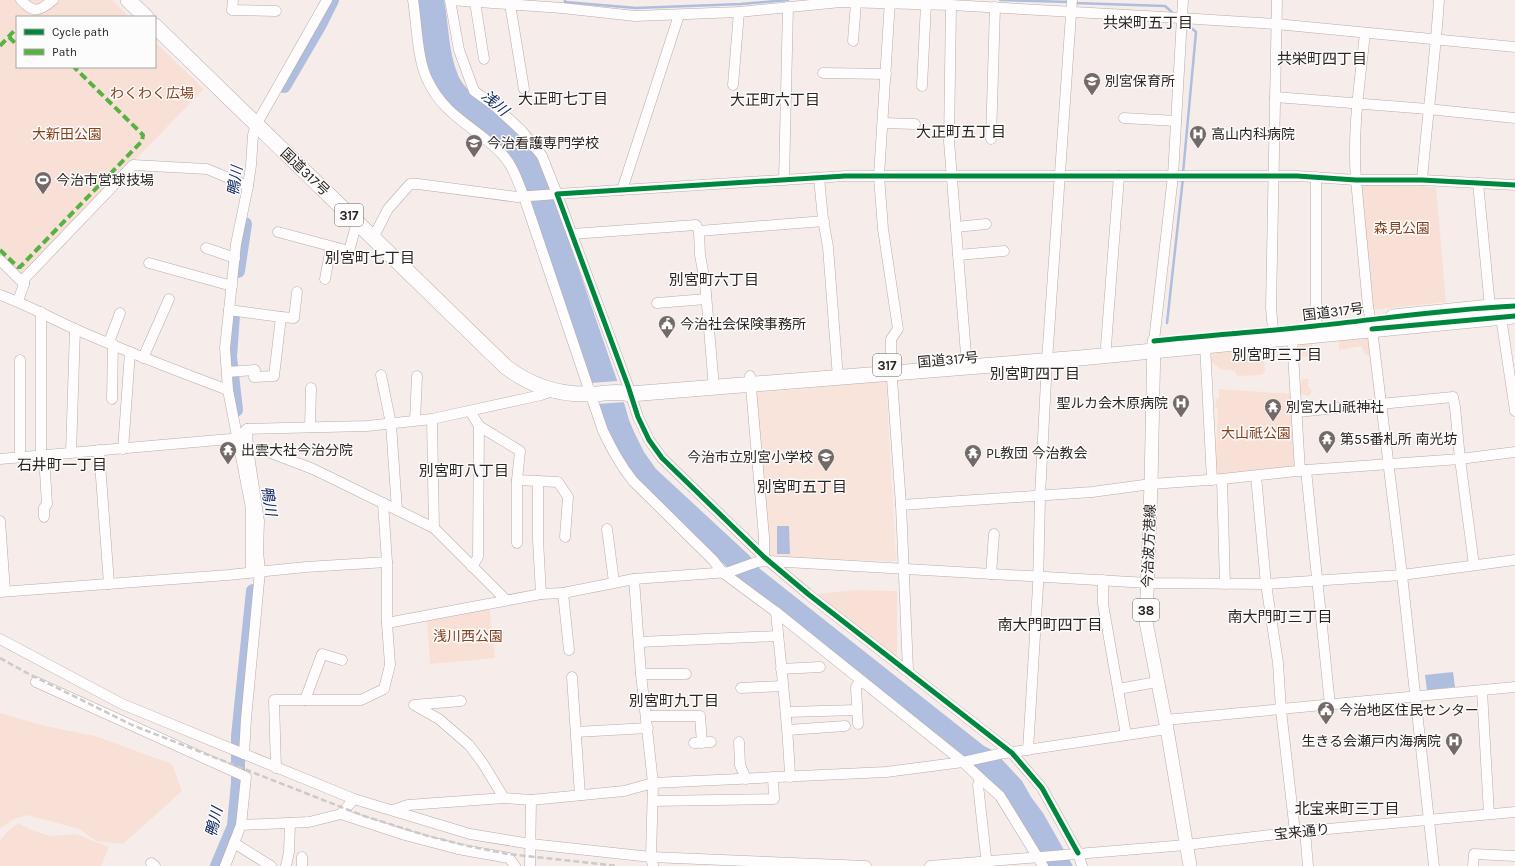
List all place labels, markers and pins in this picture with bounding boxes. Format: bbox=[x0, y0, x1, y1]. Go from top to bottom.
school or university icon: 別宮保育所 bbox=[1082, 71, 1102, 96]
place label: 別宮保育所 bbox=[1105, 73, 1175, 90]
hospital icon: 高山内科病院 bbox=[1188, 124, 1208, 149]
place label: 高山内科病院 bbox=[1211, 126, 1295, 143]
school or university icon: 今治看護専門学校 bbox=[464, 133, 484, 158]
place label: 今治看護専門学校 bbox=[487, 135, 599, 152]
sports icon: 今治市営球技場 bbox=[33, 170, 53, 195]
place label: 今治市営球技場 bbox=[56, 172, 154, 189]
public building icon: 今治社会保険事務所 bbox=[657, 314, 677, 339]
place label: 今治社会保険事務所 bbox=[680, 316, 806, 333]
hospital icon: 聖ルカ会木原病院 bbox=[1171, 393, 1191, 418]
place label: 聖ルカ会木原病院 bbox=[1056, 395, 1168, 412]
temple icon: 別宮大山祇神社 bbox=[1263, 397, 1283, 422]
place label: 別宮大山祇神社 bbox=[1286, 399, 1384, 416]
temple icon: 第55番札所 南光坊 bbox=[1317, 429, 1337, 454]
place label: 第55番札所 南光坊 bbox=[1340, 431, 1457, 448]
temple icon: 出雲大社今治分院 bbox=[218, 440, 238, 465]
place label: 出雲大社今治分院 bbox=[241, 442, 353, 459]
temple icon: PL教団 今治教会 bbox=[963, 443, 983, 468]
place label: PL教団 今治教会 bbox=[986, 445, 1088, 462]
school or university icon: 今治市立別宮小学校 bbox=[816, 447, 836, 472]
place label: 今治市立別宮小学校 bbox=[687, 449, 813, 466]
public building icon: 今治地区住民センター bbox=[1316, 700, 1336, 725]
place label: 今治地区住民センター bbox=[1339, 702, 1479, 719]
hospital icon: 生きる会瀬戸内海病院 bbox=[1444, 731, 1464, 756]
place label: 生きる会瀬戸内海病院 bbox=[1301, 733, 1441, 750]

